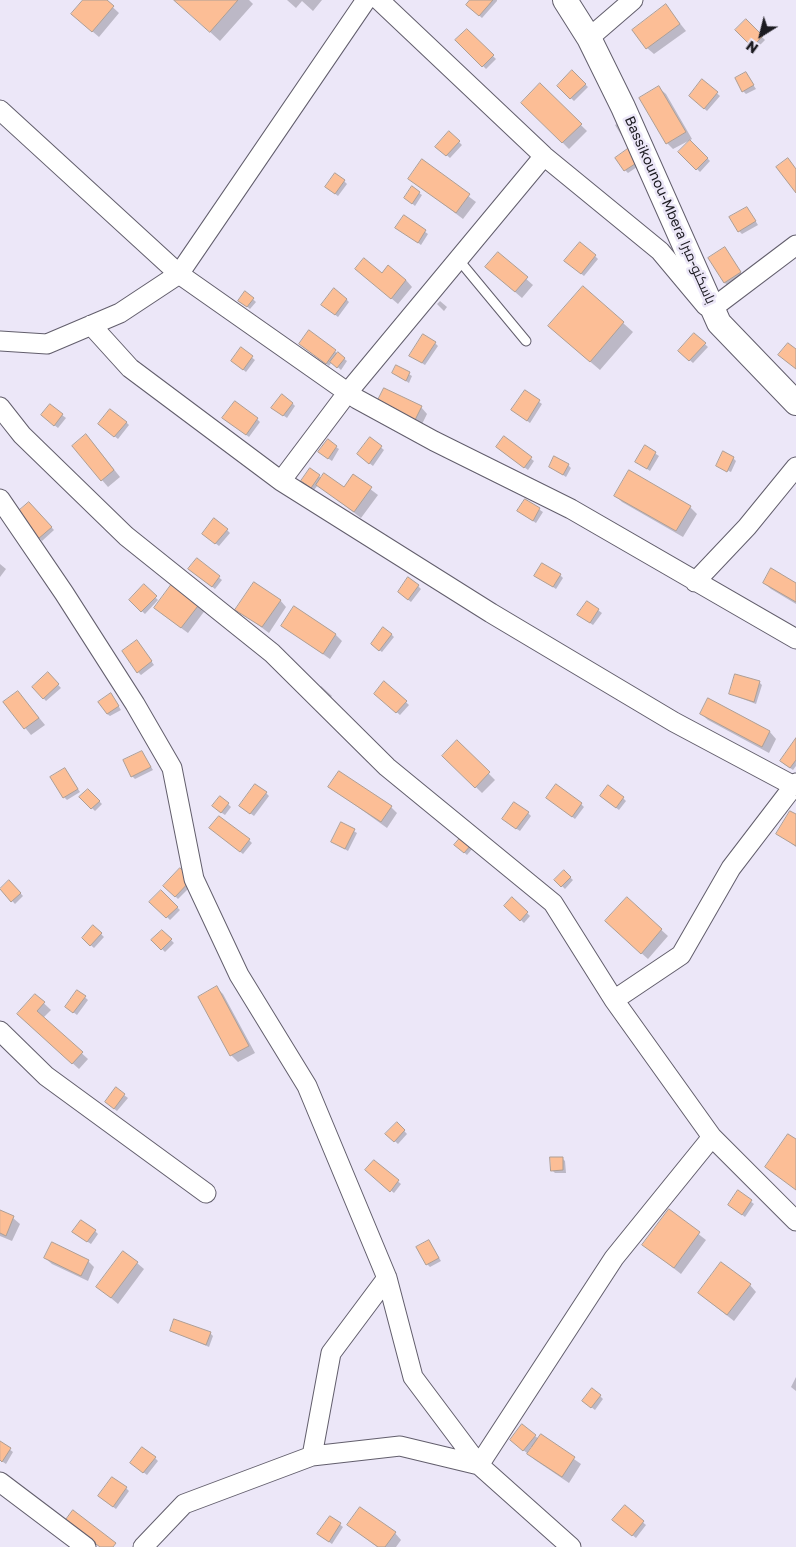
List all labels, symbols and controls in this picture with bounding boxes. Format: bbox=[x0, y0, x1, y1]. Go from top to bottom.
north arrow bbox=[736, 10, 786, 60]
text: N bbox=[743, 38, 761, 58]
street label: Bassikounou-Mbera باسكنو-مبرا bbox=[621, 113, 719, 307]

